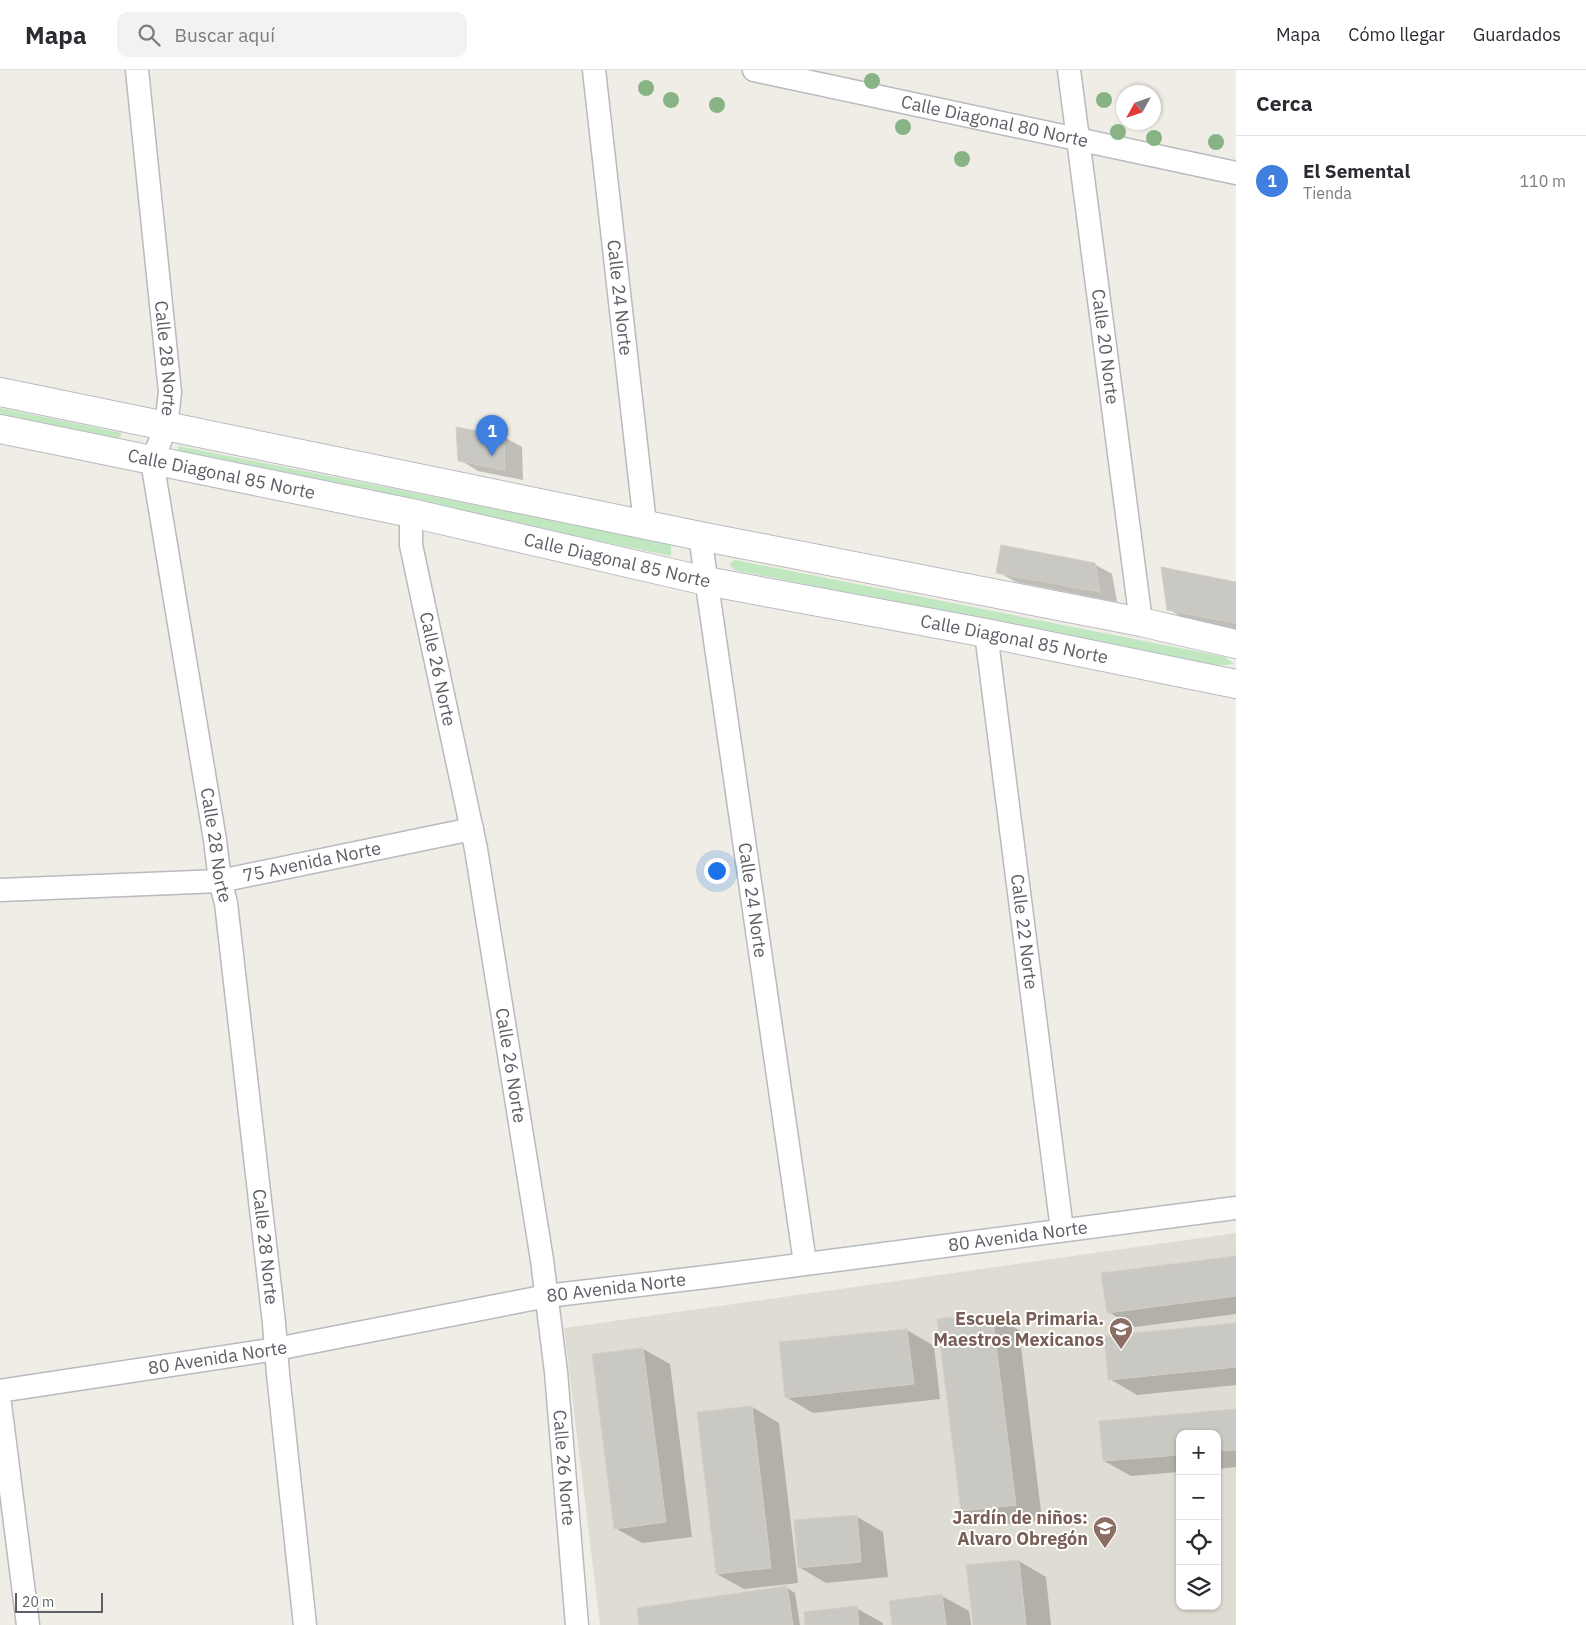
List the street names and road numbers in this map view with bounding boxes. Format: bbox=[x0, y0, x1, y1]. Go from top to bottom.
street label: Calle Diagonal 80 Norte bbox=[899, 90, 1091, 152]
street label: Calle 24 Norte bbox=[602, 238, 638, 357]
street label: Calle 20 Norte bbox=[1087, 287, 1125, 406]
street label: Calle 28 Norte bbox=[150, 299, 182, 418]
street label: Calle Diagonal 85 Norte bbox=[126, 443, 317, 504]
street label: Calle Diagonal 85 Norte bbox=[522, 527, 713, 593]
street label: Calle Diagonal 85 Norte bbox=[919, 609, 1110, 669]
street label: Calle 26 Norte bbox=[415, 610, 461, 728]
street label: Calle 28 Norte bbox=[195, 786, 237, 905]
street label: 75 Avenida Norte bbox=[241, 836, 383, 887]
street label: Calle 24 Norte bbox=[733, 841, 773, 959]
street label: Calle 22 Norte bbox=[1006, 872, 1043, 991]
street label: Calle 26 Norte bbox=[491, 1006, 532, 1125]
street label: Calle 28 Norte bbox=[248, 1188, 284, 1306]
street label: 80 Avenida Norte bbox=[947, 1215, 1089, 1256]
street label: 80 Avenida Norte bbox=[545, 1267, 687, 1307]
street label: 80 Avenida Norte bbox=[146, 1335, 289, 1379]
street label: Calle 26 Norte bbox=[548, 1409, 581, 1527]

